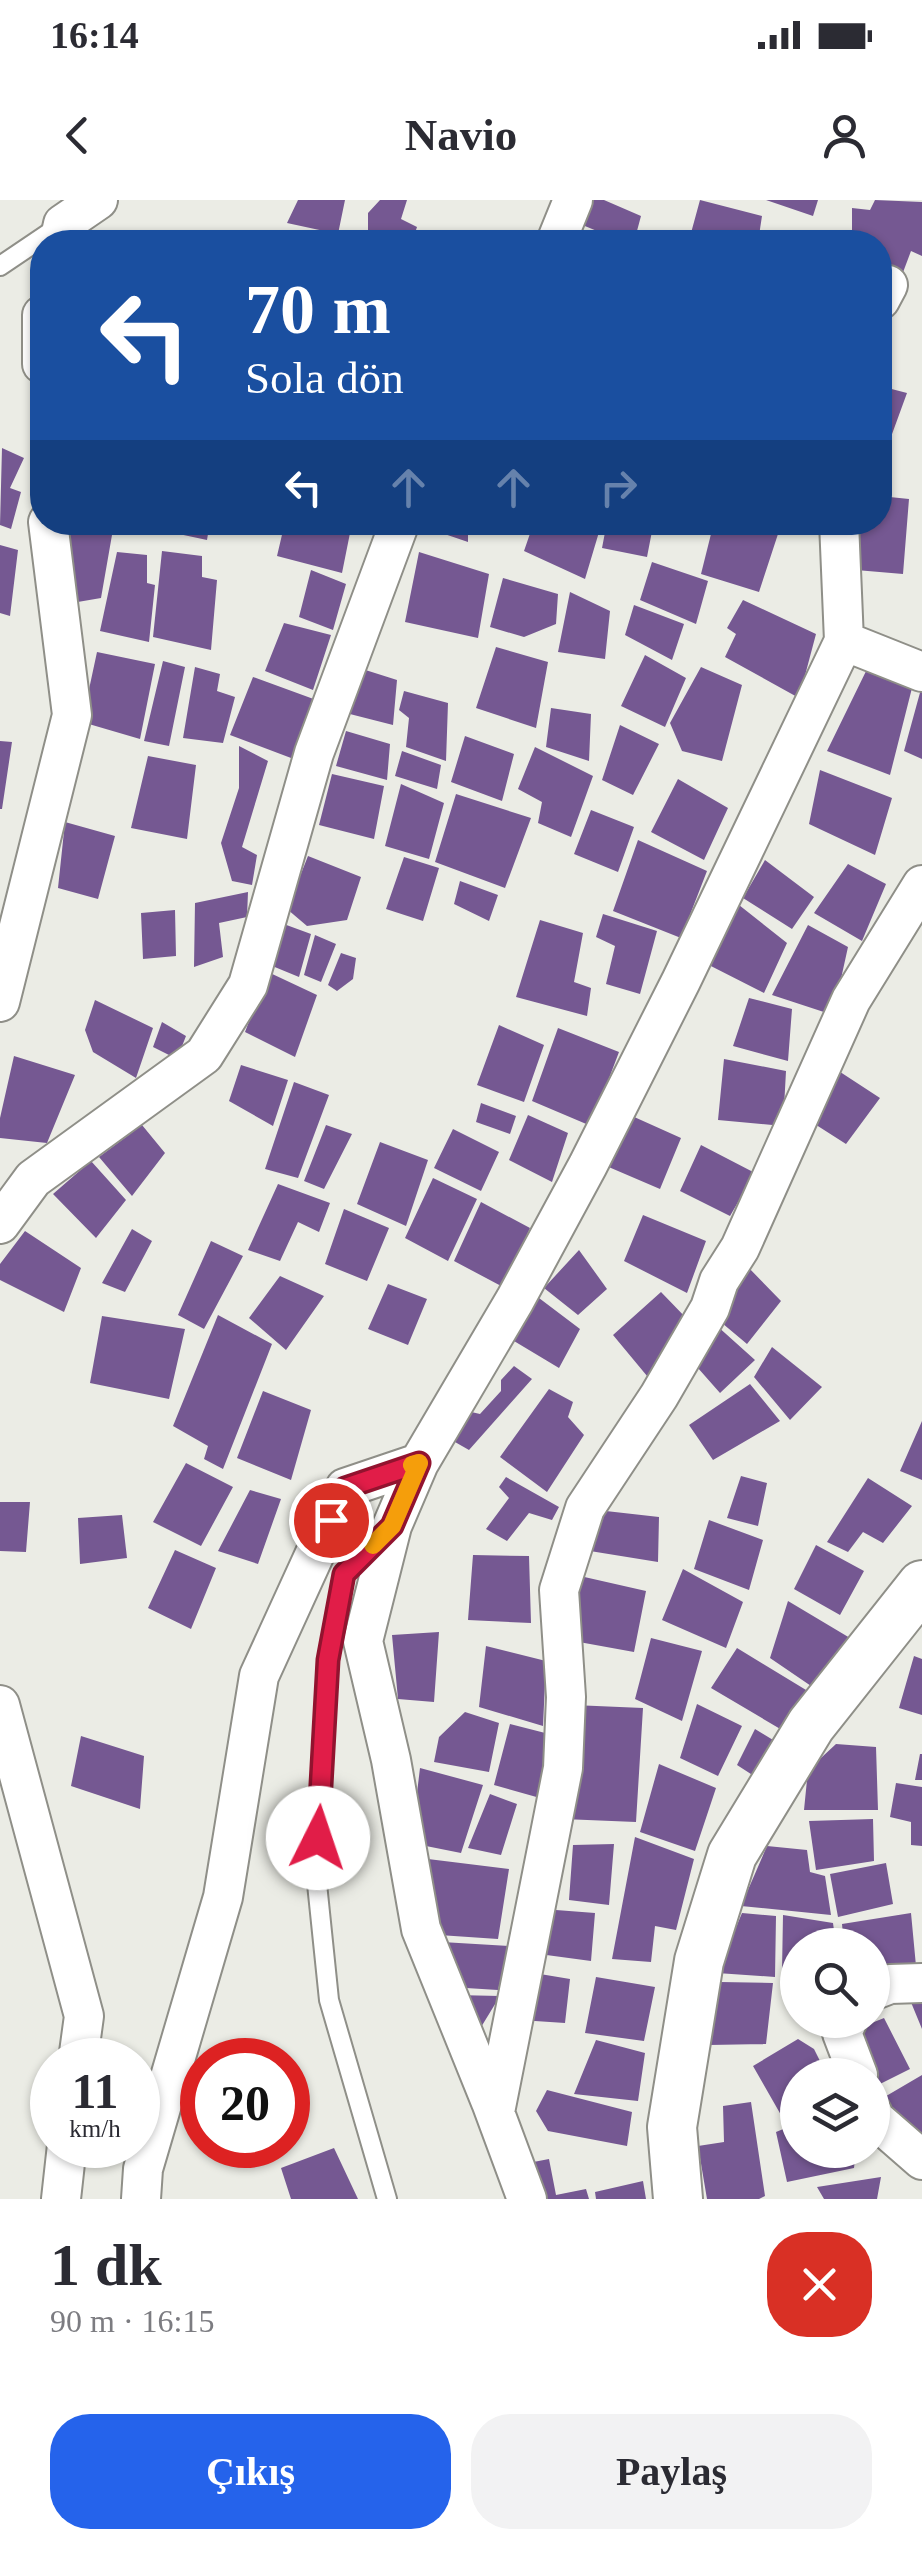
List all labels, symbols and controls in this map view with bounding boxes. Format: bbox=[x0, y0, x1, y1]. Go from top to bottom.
text: 16:14 bbox=[50, 14, 139, 56]
icon: back bbox=[50, 108, 105, 163]
icon: person bbox=[817, 108, 872, 163]
text: Navio bbox=[405, 110, 517, 160]
icon: left bbox=[80, 270, 210, 400]
text: 70 m bbox=[245, 271, 391, 348]
text: Sola dön bbox=[245, 353, 404, 403]
icon: left bbox=[276, 460, 331, 515]
icon: ahead bbox=[381, 460, 436, 515]
icon: ahead bbox=[486, 460, 541, 515]
icon: right bbox=[591, 460, 646, 515]
pin bbox=[289, 1478, 374, 1563]
icon: arrive bbox=[304, 1493, 359, 1548]
position arrow bbox=[266, 1786, 370, 1890]
map controls bbox=[780, 1928, 890, 2168]
button: search bbox=[780, 1928, 890, 2038]
speed limit sign: 20 bbox=[180, 2038, 310, 2168]
button: layers bbox=[780, 2058, 890, 2168]
text: 11 bbox=[71, 2063, 119, 2119]
text: km/h bbox=[69, 2115, 121, 2142]
text: 1 dk bbox=[50, 2232, 162, 2298]
button: close bbox=[767, 2232, 872, 2337]
text: 90 m · 16:15 bbox=[50, 2303, 214, 2339]
button: Çıkış bbox=[50, 2414, 451, 2529]
button: Paylaş bbox=[471, 2414, 872, 2529]

